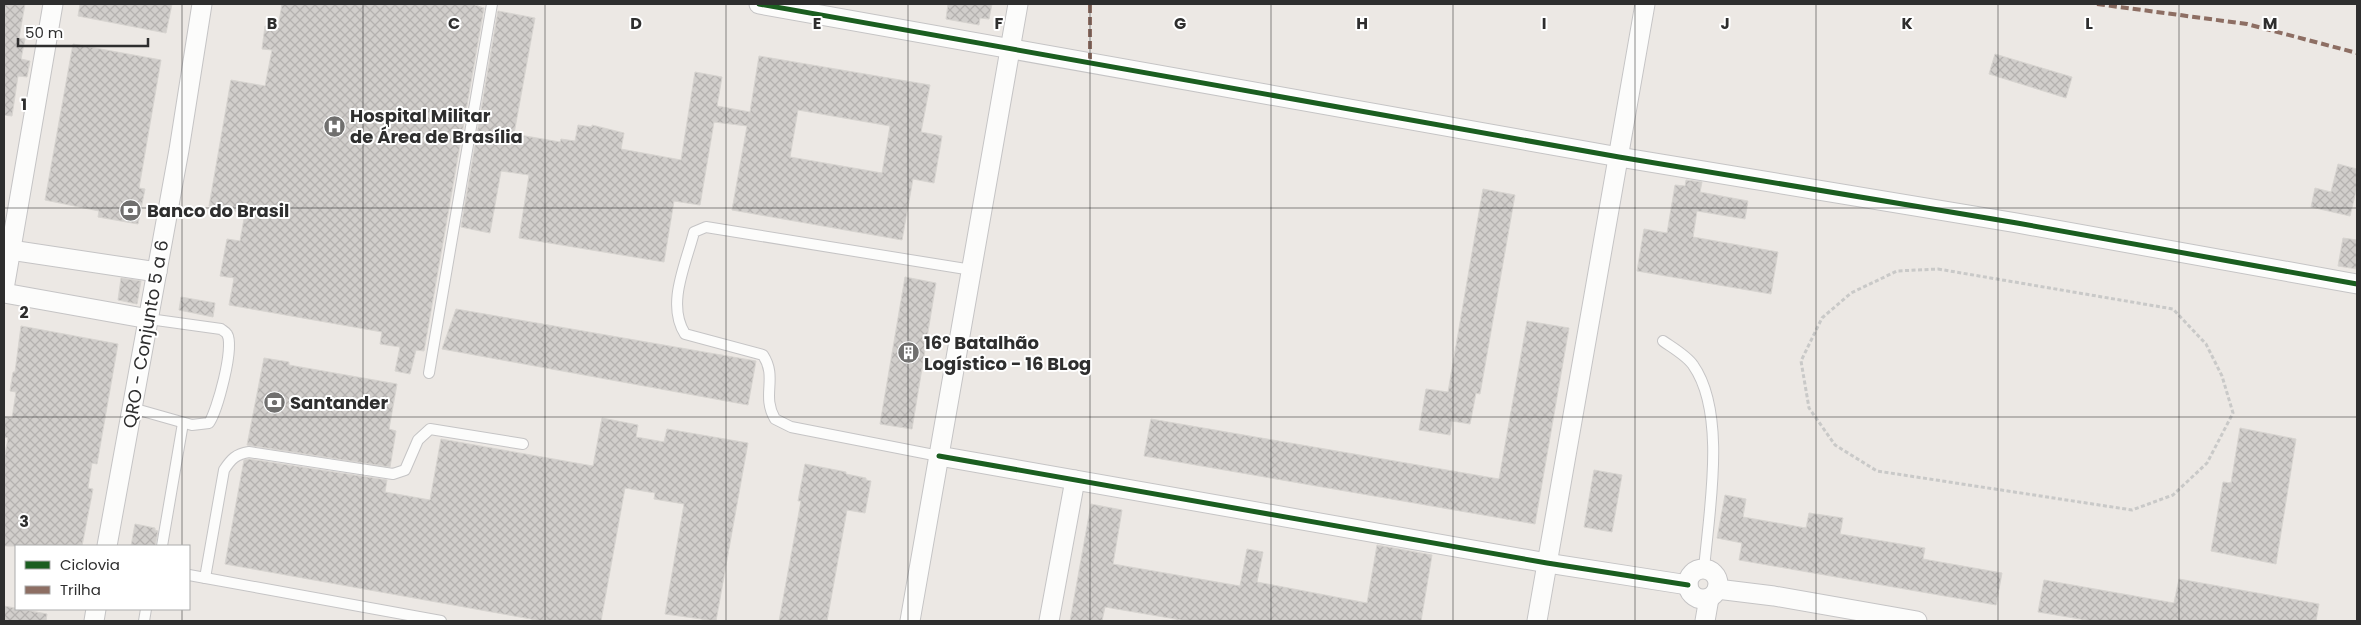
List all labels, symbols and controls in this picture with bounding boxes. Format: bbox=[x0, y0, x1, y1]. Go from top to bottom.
text: B bbox=[267, 12, 277, 35]
text: C bbox=[448, 12, 460, 35]
text: D bbox=[630, 12, 642, 35]
text: E bbox=[813, 12, 821, 35]
text: F bbox=[995, 12, 1004, 35]
text: G bbox=[1174, 12, 1186, 35]
text: H bbox=[1356, 12, 1368, 35]
text: I bbox=[1542, 12, 1546, 35]
text: J bbox=[1720, 12, 1730, 35]
text: K bbox=[1901, 12, 1913, 35]
text: L bbox=[2085, 12, 2093, 35]
text: M bbox=[2263, 12, 2277, 35]
scale bar bbox=[18, 15, 148, 47]
text: 50 m bbox=[25, 22, 63, 43]
text: 1 bbox=[21, 93, 27, 116]
place label: Hospital Militar de Área de Brasília bbox=[350, 103, 523, 149]
hospital icon: Hospital Militar de Área de Brasília bbox=[322, 114, 346, 138]
place label: Banco do Brasil bbox=[147, 198, 289, 223]
bank icon: Banco do Brasil bbox=[119, 199, 143, 223]
street label: QRO - Conjunto 5 a 6 bbox=[117, 238, 174, 430]
text: 2 bbox=[19, 301, 29, 324]
place label: 16º Batalhão Logístico - 16 BLog bbox=[924, 330, 1091, 376]
building icon: 16º Batalhão Logístico - 16 BLog bbox=[896, 341, 920, 365]
place label: Santander bbox=[290, 390, 388, 415]
bank icon: Santander bbox=[262, 391, 286, 415]
text: 3 bbox=[19, 510, 29, 533]
legend bbox=[15, 545, 190, 610]
text: Ciclovia bbox=[60, 554, 120, 575]
text: Trilha bbox=[60, 579, 101, 600]

